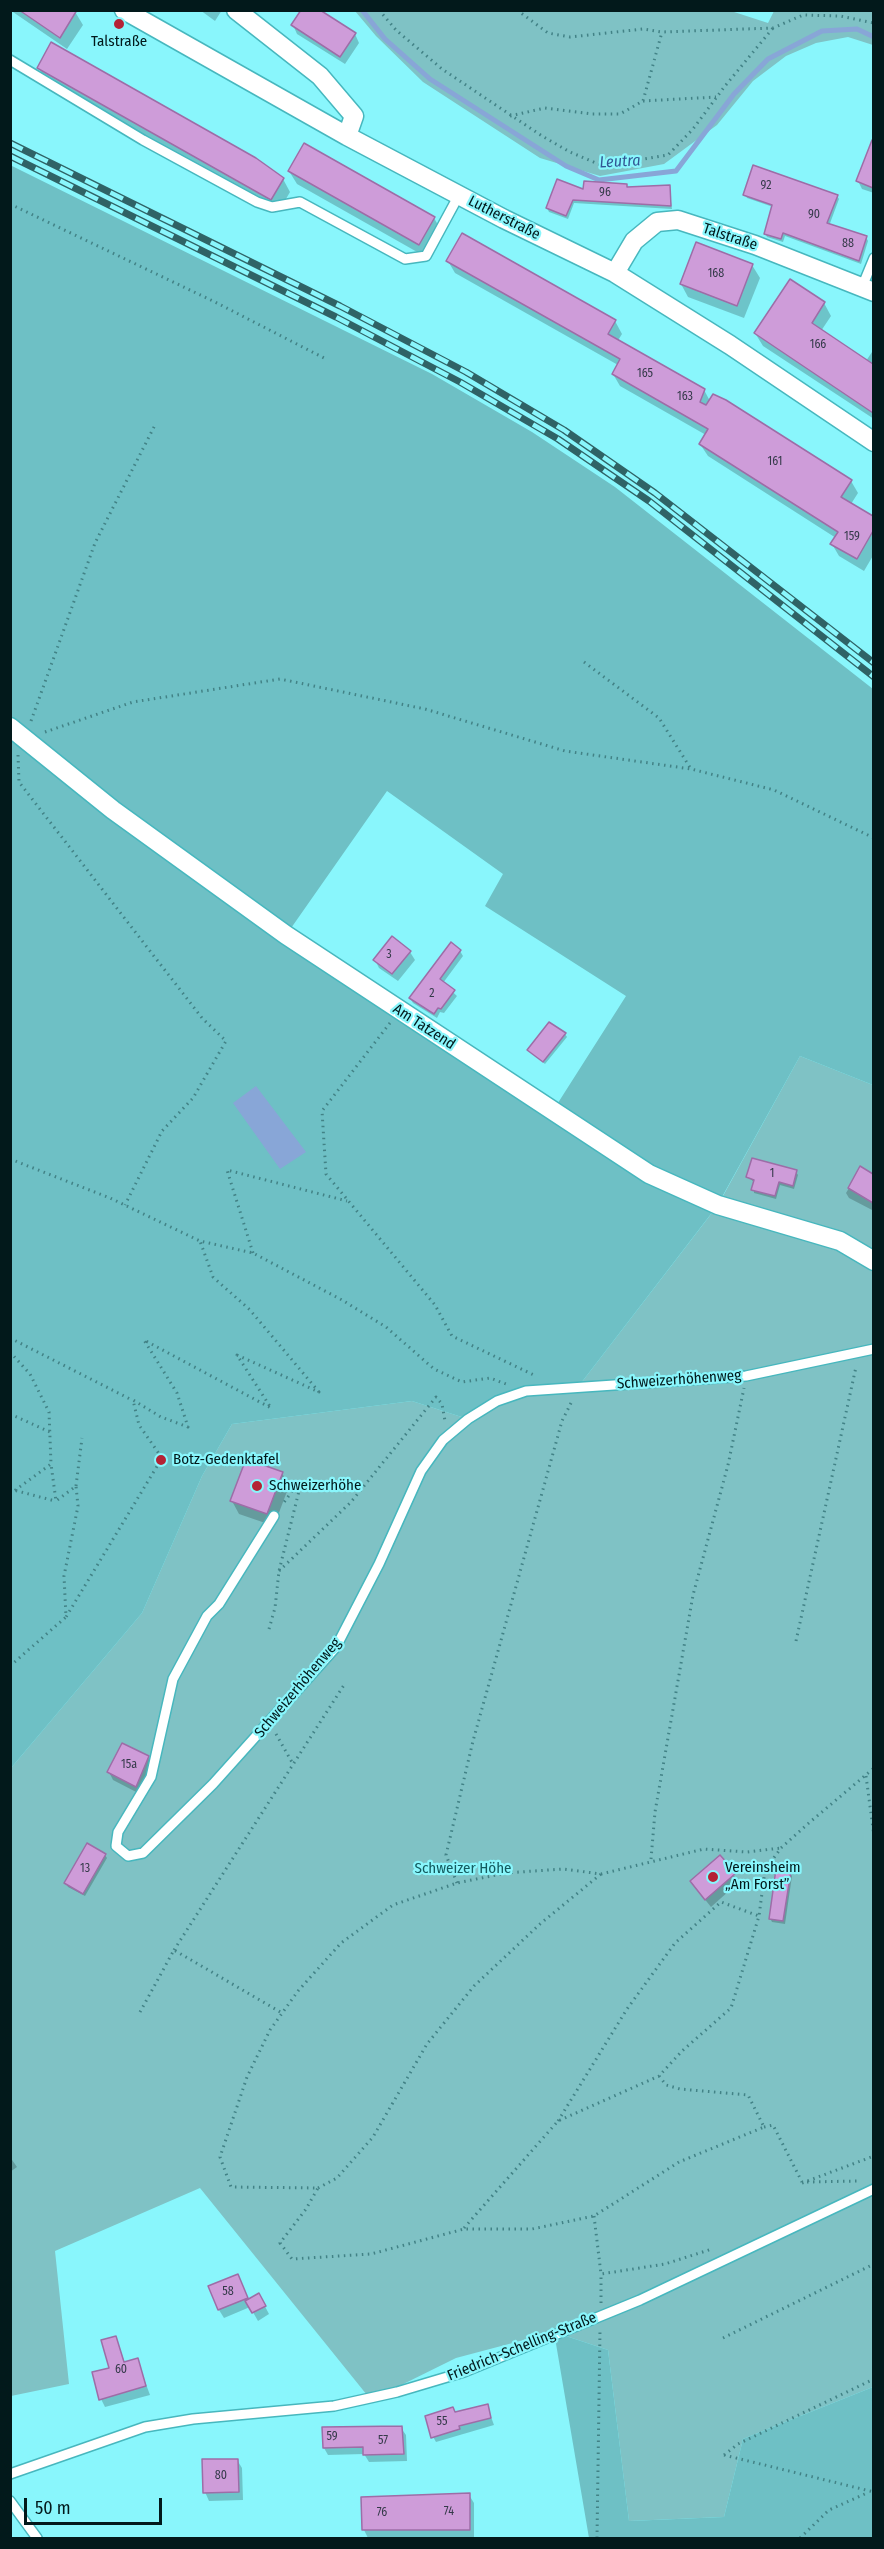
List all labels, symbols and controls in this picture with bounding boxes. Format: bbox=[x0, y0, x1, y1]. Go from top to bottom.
marker: Talstraße bbox=[112, 17, 126, 31]
place label: Talstraße bbox=[91, 33, 147, 51]
water label: Leutra bbox=[599, 151, 641, 173]
house number: 92 bbox=[761, 179, 771, 193]
house number: 96 bbox=[599, 186, 611, 200]
street label: Lutherstraße bbox=[465, 192, 543, 244]
house number: 90 bbox=[808, 208, 820, 222]
street label: Talstraße bbox=[700, 220, 760, 254]
house number: 88 bbox=[842, 237, 854, 251]
house number: 168 bbox=[708, 267, 724, 281]
house number: 166 bbox=[810, 338, 826, 352]
house number: 165 bbox=[637, 367, 653, 381]
house number: 163 bbox=[677, 390, 693, 404]
house number: 161 bbox=[768, 455, 782, 469]
house number: 159 bbox=[844, 530, 860, 544]
house number: 3 bbox=[386, 948, 392, 962]
house number: 2 bbox=[429, 987, 435, 1001]
street label: Am Tatzend bbox=[390, 1000, 458, 1054]
house number: 1 bbox=[770, 1167, 774, 1181]
street label: Schweizerhöhenweg bbox=[616, 1367, 742, 1393]
place label: Botz-Gedenktafel bbox=[173, 1451, 279, 1469]
marker: Botz-Gedenktafel bbox=[154, 1453, 168, 1467]
place label: Schweizerhöhe bbox=[269, 1477, 361, 1495]
marker: Schweizerhöhe bbox=[250, 1479, 264, 1493]
street label: Schweizerhöhenweg bbox=[251, 1635, 345, 1741]
house number: 15a bbox=[121, 1758, 137, 1772]
place label: Vereinsheim „Am Forst” bbox=[725, 1859, 801, 1894]
park label: Schweizer Höhe bbox=[414, 1860, 512, 1878]
house number: 13 bbox=[80, 1862, 90, 1876]
marker: Vereinsheim „Am Forst” bbox=[706, 1870, 720, 1884]
house number: 58 bbox=[222, 2285, 234, 2299]
street label: Friedrich-Schelling-Straße bbox=[445, 2309, 599, 2385]
house number: 60 bbox=[115, 2363, 127, 2377]
house number: 55 bbox=[437, 2415, 447, 2429]
house number: 59 bbox=[326, 2430, 338, 2444]
house number: 57 bbox=[378, 2434, 388, 2448]
house number: 80 bbox=[215, 2469, 227, 2483]
scale bar bbox=[27, 2486, 165, 2524]
text: 50 m bbox=[35, 2497, 71, 2519]
house number: 74 bbox=[444, 2505, 454, 2519]
house number: 76 bbox=[377, 2506, 387, 2520]

